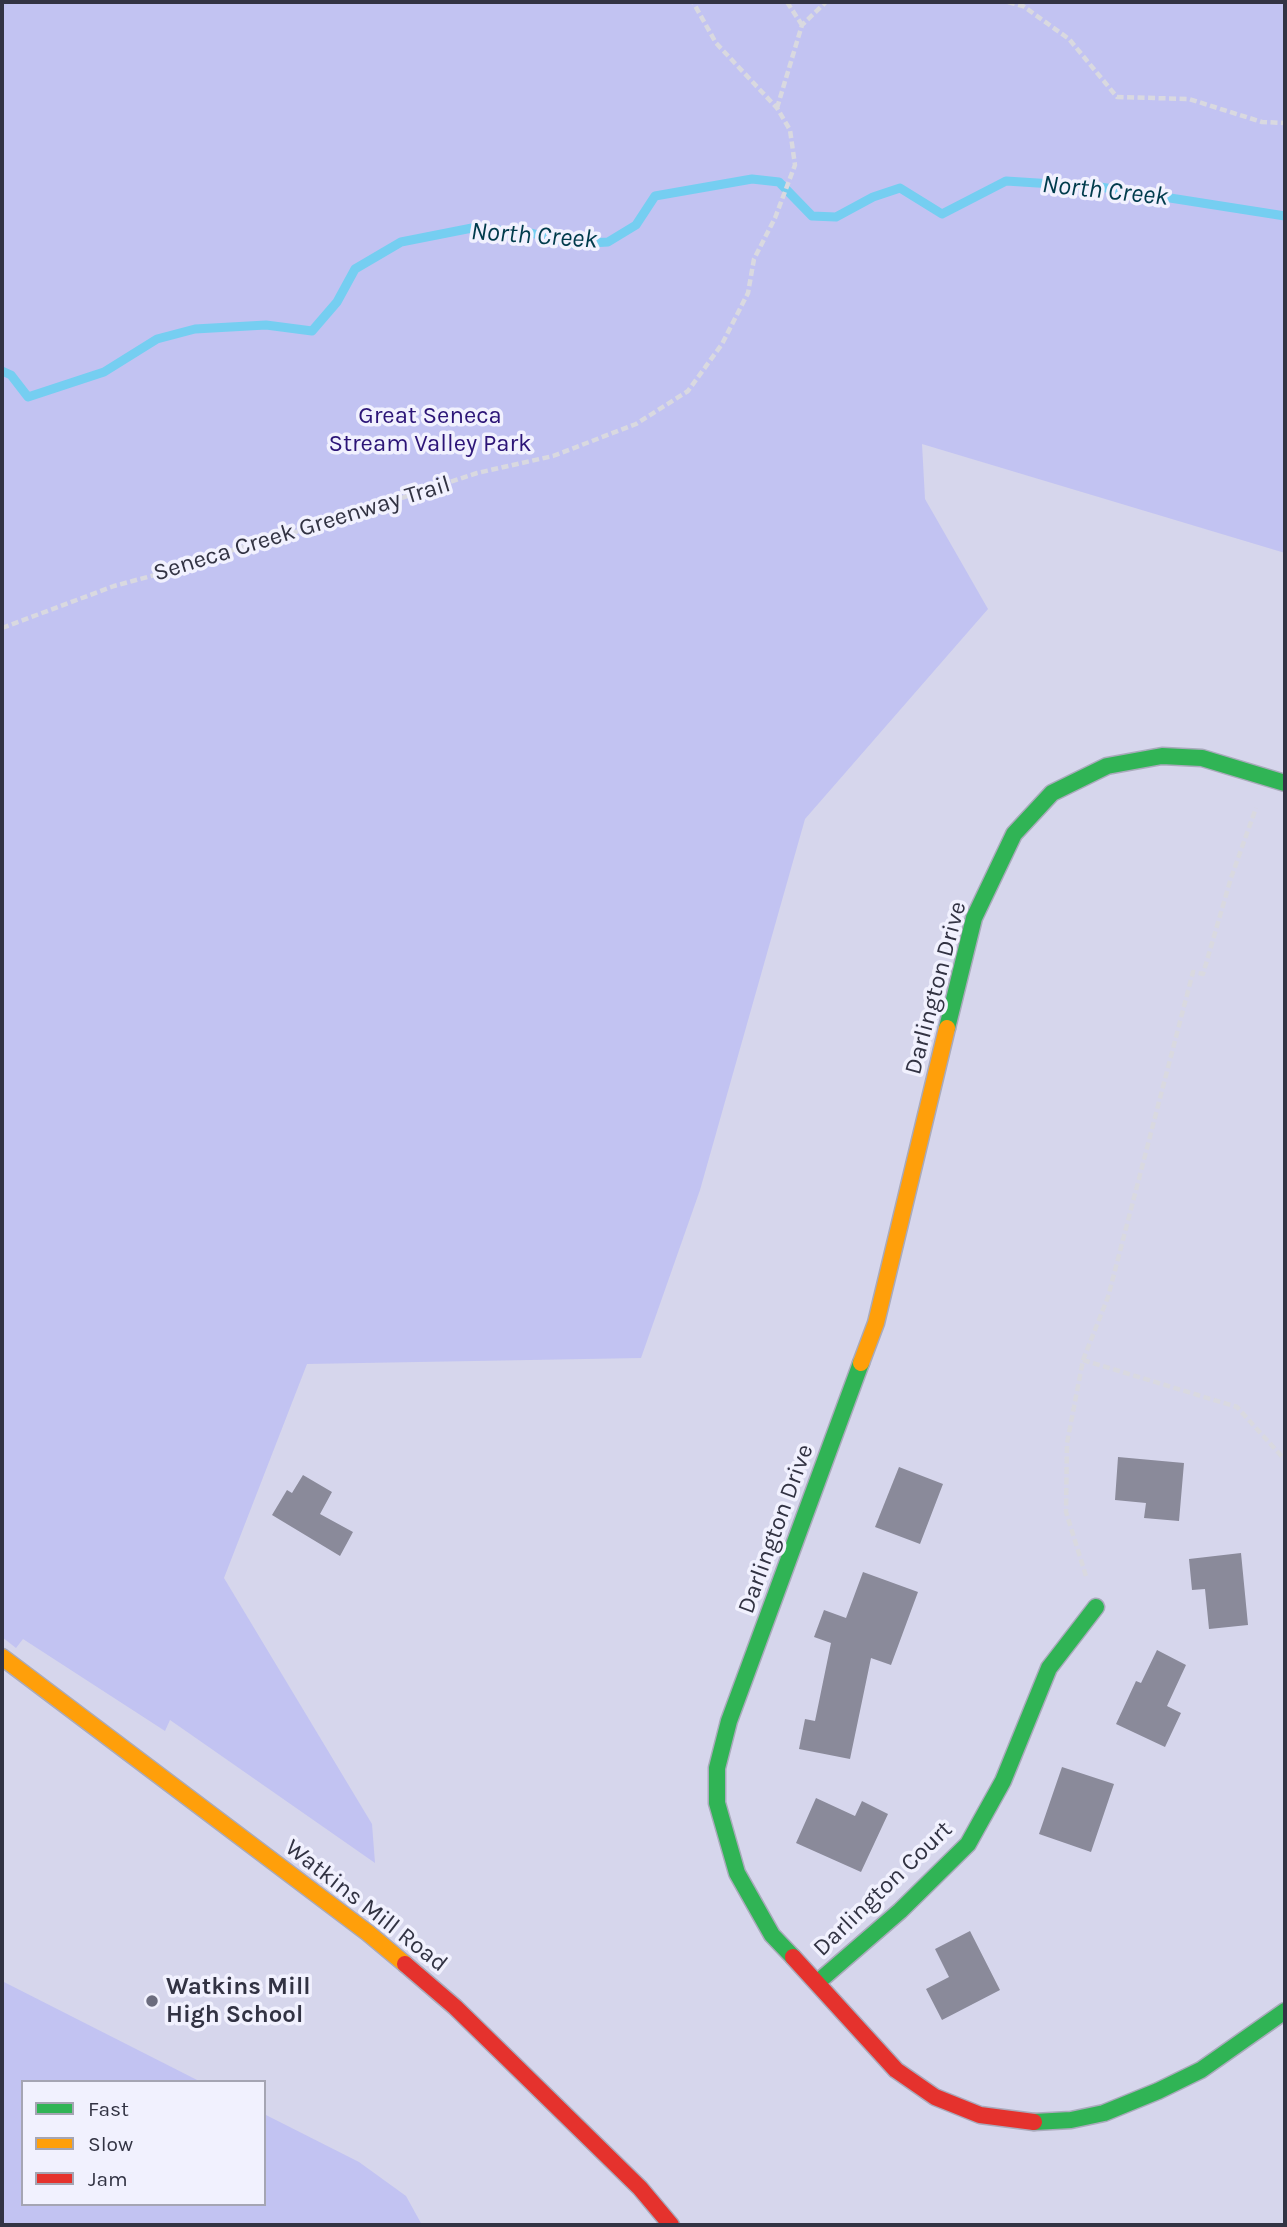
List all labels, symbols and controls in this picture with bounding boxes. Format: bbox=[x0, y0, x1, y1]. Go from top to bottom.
water label: North Creek bbox=[1040, 169, 1170, 213]
water label: North Creek bbox=[470, 216, 598, 256]
park label: Great Seneca Stream Valley Park bbox=[328, 402, 532, 458]
street label: Seneca Creek Greenway Trail bbox=[150, 470, 454, 588]
street label: Darlington Drive bbox=[899, 898, 973, 1078]
street label: Darlington Drive bbox=[732, 1440, 820, 1618]
street label: Darlington Court bbox=[808, 1815, 958, 1963]
street label: Watkins Mill Road bbox=[279, 1834, 453, 1978]
place label: Watkins Mill High School bbox=[166, 1973, 310, 2029]
marker: Watkins Mill High School bbox=[144, 1993, 160, 2009]
legend bbox=[21, 2080, 266, 2206]
text: Fast bbox=[88, 2097, 129, 2121]
text: Slow bbox=[88, 2132, 133, 2156]
text: Jam bbox=[88, 2167, 128, 2191]

